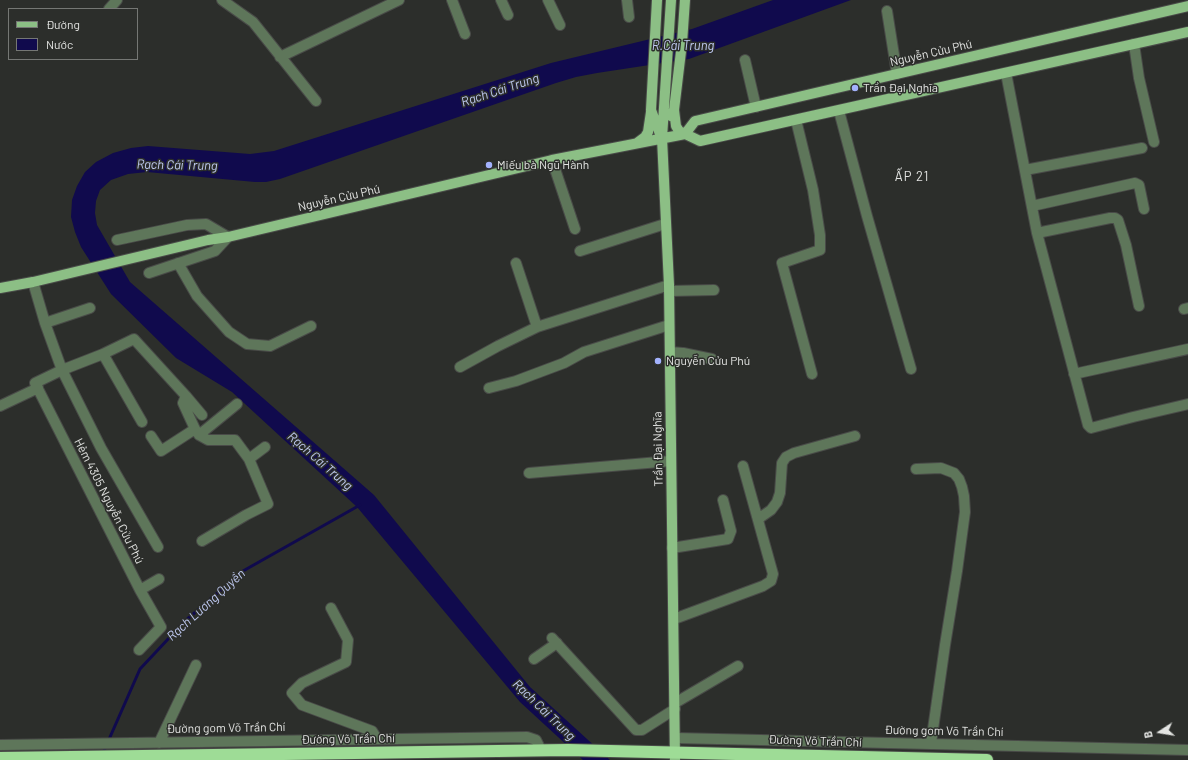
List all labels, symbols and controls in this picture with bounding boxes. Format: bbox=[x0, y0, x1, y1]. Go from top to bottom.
legend bbox=[8, 8, 138, 60]
text: Đường bbox=[46, 17, 80, 31]
text: Nước bbox=[46, 37, 73, 51]
street label: Nguyễn Cửu Phú bbox=[888, 37, 974, 69]
water label: R.Cái Trung bbox=[652, 38, 714, 54]
water label: Rạch Cái Trung bbox=[459, 70, 541, 110]
place label: Trần Đại Nghĩa bbox=[863, 81, 938, 95]
marker: Trần Đại Nghĩa bbox=[850, 83, 860, 93]
water label: Rạch Cái Trung bbox=[136, 156, 218, 174]
place label: Miếu bà Ngũ Hành bbox=[497, 158, 589, 172]
marker: Miếu bà Ngũ Hành bbox=[484, 160, 494, 170]
district label: ẤP 21 bbox=[895, 169, 929, 185]
street label: Nguyễn Cửu Phú bbox=[296, 182, 382, 214]
place label: Nguyễn Cửu Phú bbox=[666, 354, 750, 368]
marker: Nguyễn Cửu Phú bbox=[653, 356, 663, 366]
street label: Trần Đại Nghĩa bbox=[650, 411, 666, 487]
water label: Rạch Cái Trung bbox=[284, 429, 356, 493]
street label: Hẻm 4305 Nguyễn Cửu Phú bbox=[71, 436, 147, 566]
water label: Rạch Lương Quyền bbox=[164, 566, 248, 644]
water label: Rạch Cái Trung bbox=[509, 676, 579, 744]
north arrow bbox=[1140, 712, 1180, 752]
street label: Đường gom Võ Trần Chí bbox=[167, 720, 285, 736]
street label: Đường gom Võ Trần Chí bbox=[885, 723, 1003, 739]
text: B bbox=[1141, 730, 1155, 739]
street label: Đường Võ Trần Chí bbox=[301, 731, 395, 747]
street label: Đường Võ Trần Chí bbox=[768, 732, 862, 750]

